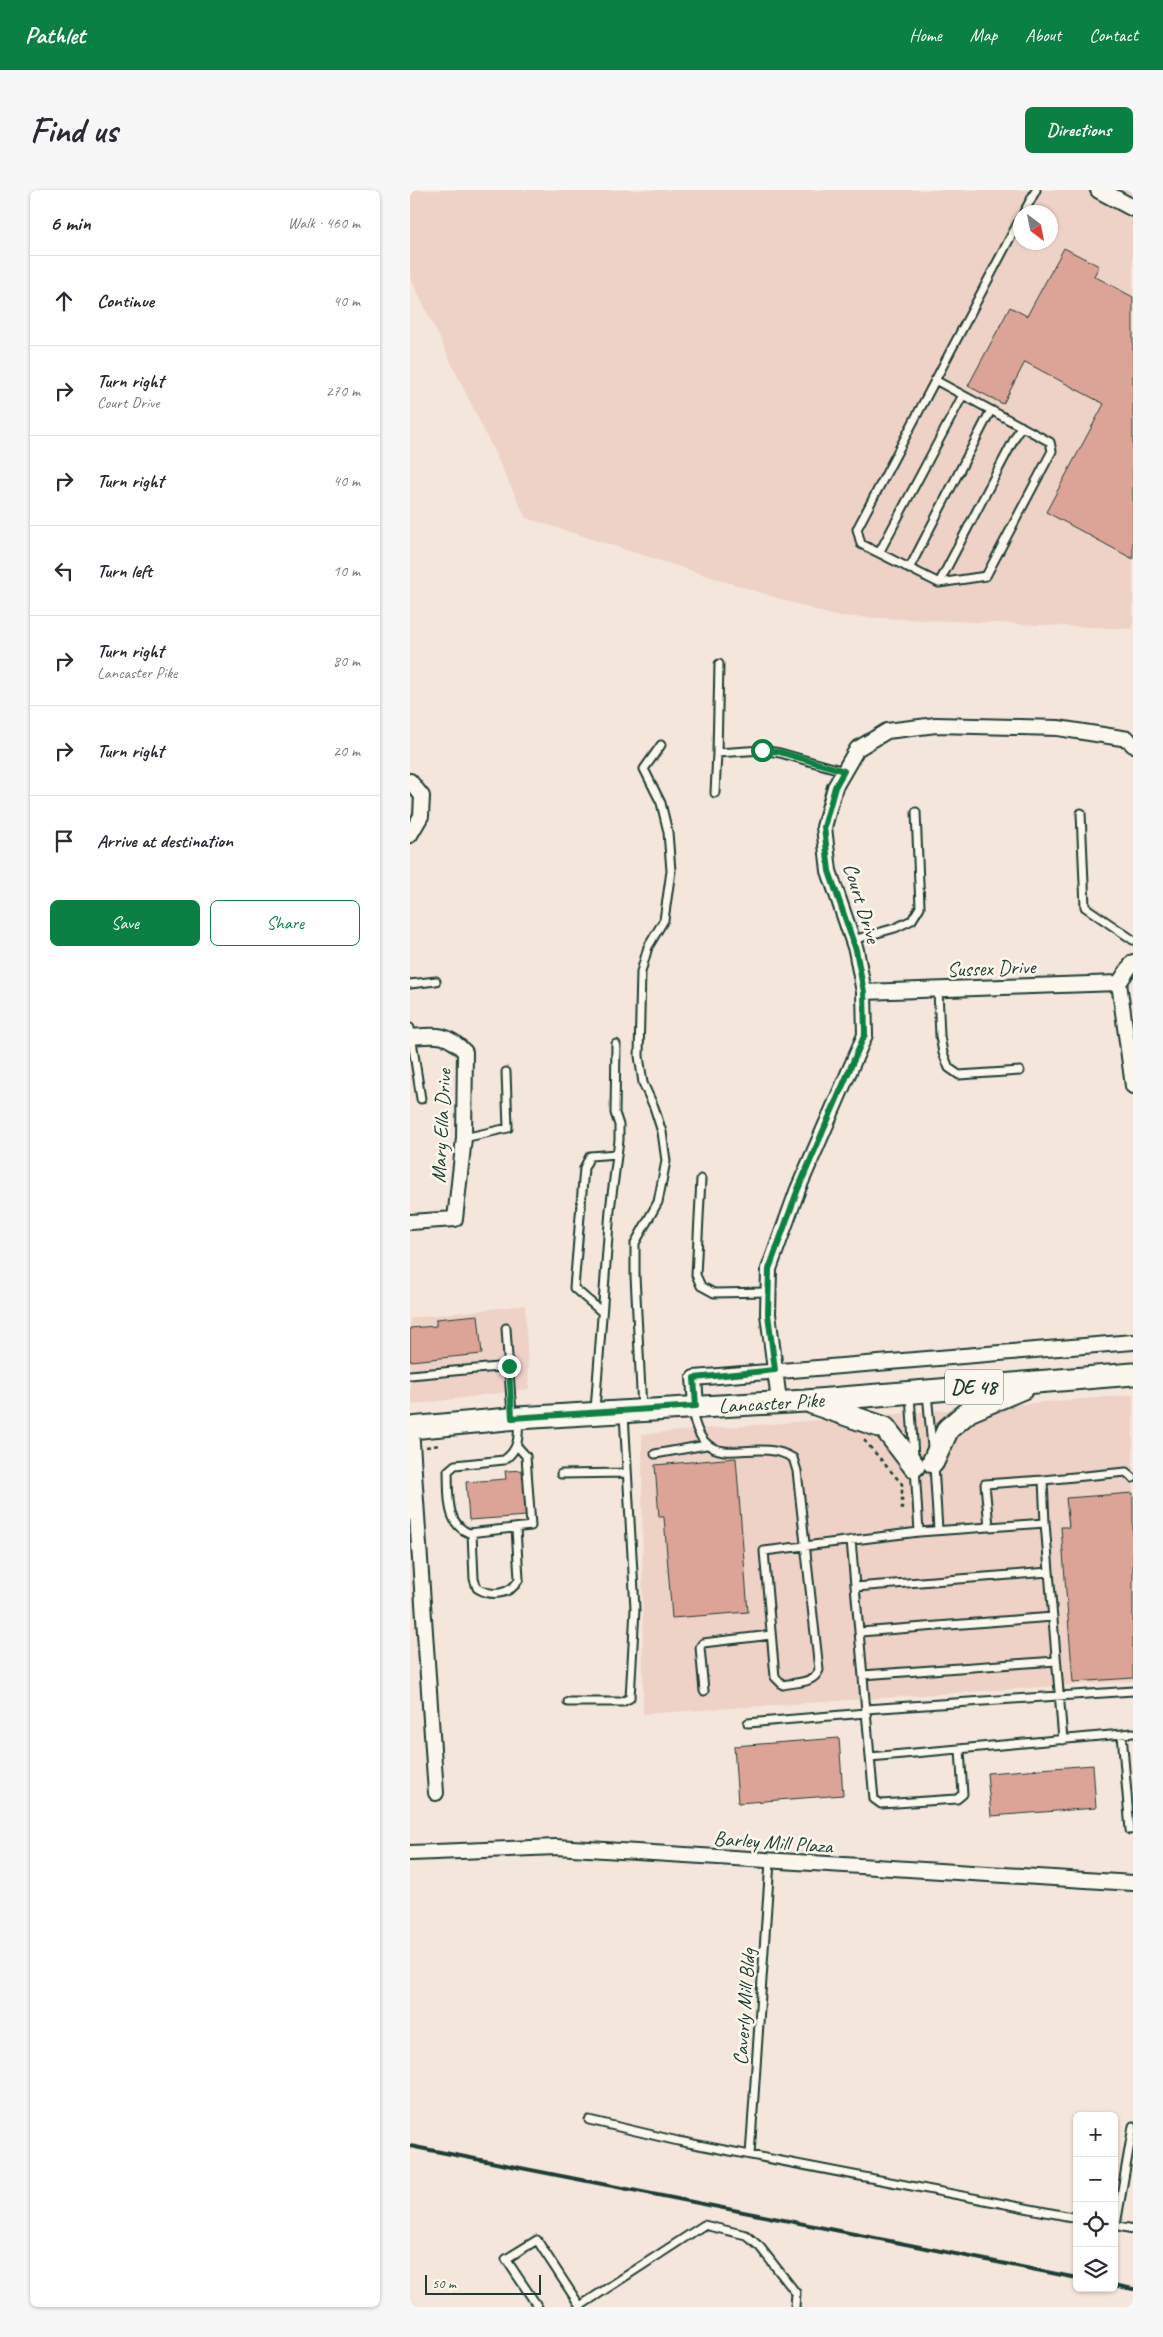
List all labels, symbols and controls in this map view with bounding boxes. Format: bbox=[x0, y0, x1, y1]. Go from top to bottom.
text: Pathlet bbox=[25, 20, 85, 50]
text: Home bbox=[909, 24, 942, 46]
text: Map bbox=[970, 24, 997, 46]
text: About bbox=[1025, 24, 1061, 46]
text: Contact bbox=[1089, 24, 1138, 46]
button: Directions bbox=[1025, 107, 1133, 153]
text: Find us bbox=[30, 108, 117, 153]
north arrow bbox=[1013, 205, 1058, 250]
text: 6 min bbox=[50, 210, 91, 236]
text: Walk · 460 m bbox=[288, 213, 360, 233]
icon: ahead bbox=[50, 287, 78, 315]
text: Continue bbox=[97, 289, 154, 313]
text: 40 m bbox=[333, 291, 360, 311]
text: Turn right bbox=[97, 369, 164, 393]
icon: right bbox=[50, 377, 78, 405]
text: 270 m bbox=[326, 381, 360, 401]
text: Court Drive bbox=[97, 393, 160, 413]
icon: right bbox=[50, 467, 78, 495]
text: Turn right bbox=[97, 469, 164, 493]
text: 40 m bbox=[333, 471, 360, 491]
icon: left bbox=[50, 557, 78, 585]
text: Turn left bbox=[97, 559, 152, 583]
text: 10 m bbox=[333, 561, 360, 581]
text: Turn right bbox=[97, 639, 164, 663]
icon: right bbox=[50, 647, 78, 675]
text: 80 m bbox=[333, 651, 360, 671]
text: Lancaster Pike bbox=[97, 663, 177, 683]
icon: right bbox=[50, 737, 78, 765]
text: Turn right bbox=[97, 739, 164, 763]
route start bbox=[751, 739, 774, 762]
text: 20 m bbox=[333, 741, 360, 761]
icon: arrive bbox=[50, 827, 78, 855]
text: Arrive at destination bbox=[97, 829, 233, 853]
street label: Court Drive bbox=[838, 860, 887, 948]
button: Save bbox=[50, 900, 200, 946]
button: Share bbox=[210, 900, 360, 946]
street label: Sussex Drive bbox=[946, 953, 1038, 983]
street label: Mary Ella Drive bbox=[425, 1067, 457, 1184]
route end bbox=[498, 1355, 521, 1378]
road number: DE 48 bbox=[945, 1370, 1003, 1404]
street label: Lancaster Pike bbox=[718, 1386, 826, 1419]
street label: Barley Mill Plaza bbox=[713, 1825, 835, 1859]
street label: Caverly Mill Bldg bbox=[727, 1946, 761, 2066]
map controls bbox=[1073, 2112, 1118, 2292]
button: + bbox=[1073, 2112, 1118, 2157]
button: − bbox=[1073, 2157, 1118, 2202]
button: locate bbox=[1073, 2202, 1118, 2247]
button: layers bbox=[1073, 2247, 1118, 2292]
scale bar bbox=[425, 2272, 541, 2295]
text: 50 m bbox=[432, 2275, 456, 2292]

